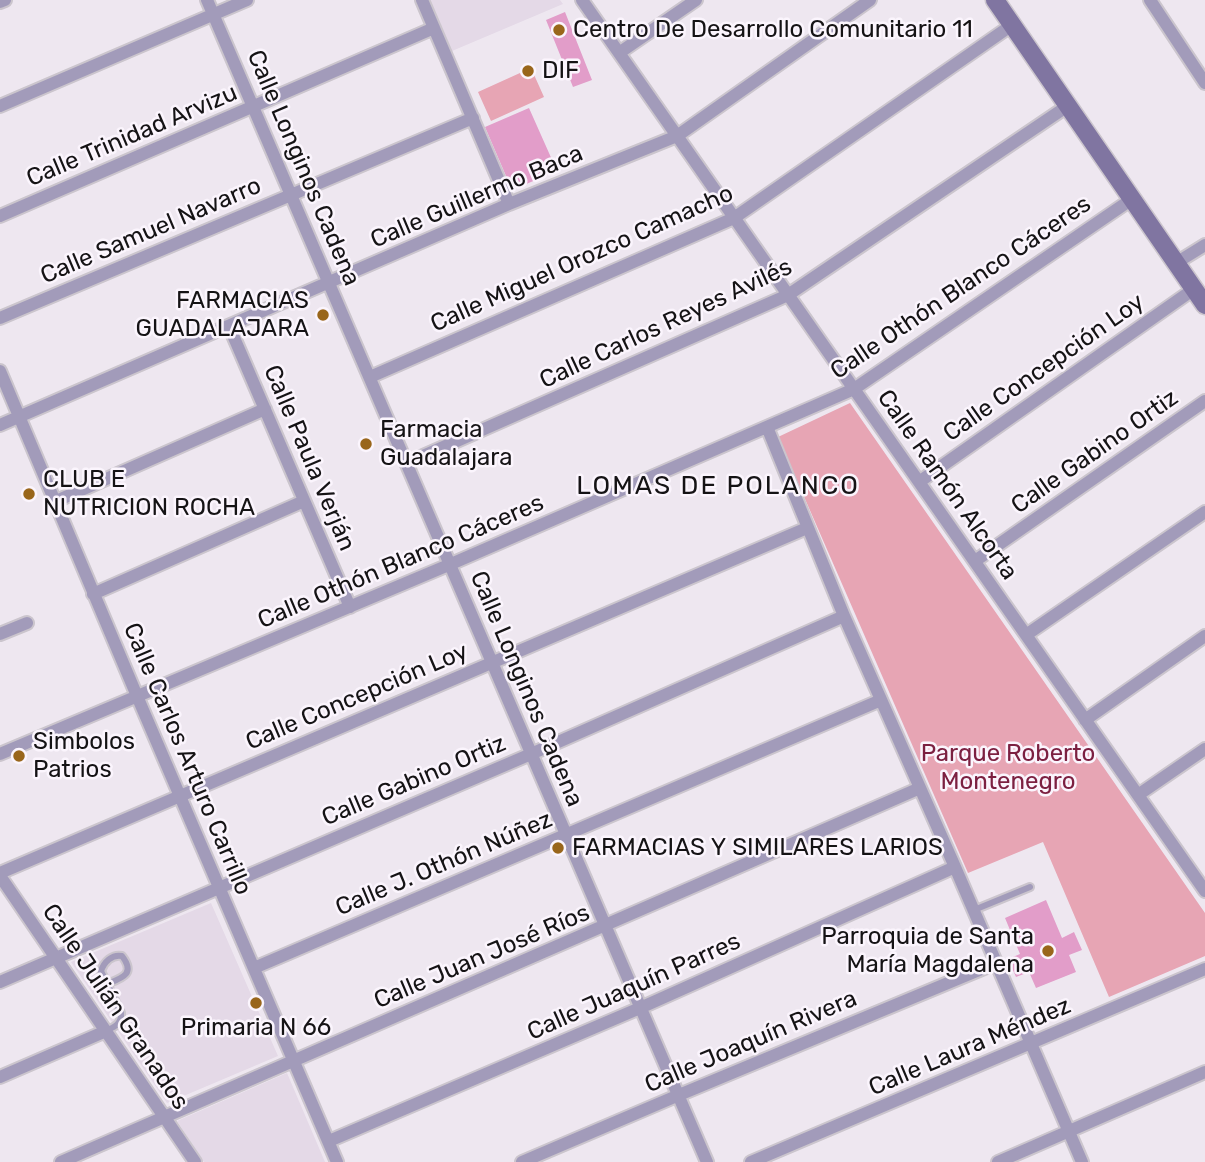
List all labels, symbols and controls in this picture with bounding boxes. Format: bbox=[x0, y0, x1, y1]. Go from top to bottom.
place label: Centro De Desarrollo Comunitario 11 bbox=[573, 16, 973, 44]
marker: Centro De Desarrollo Comunitario 11 bbox=[551, 22, 567, 38]
street label: Calle Longinos Cadena bbox=[240, 46, 366, 290]
place label: DIF bbox=[542, 57, 579, 85]
marker: DIF bbox=[520, 63, 536, 79]
street label: Calle Trinidad Arvizu bbox=[22, 79, 242, 193]
street label: Calle Guillermo Baca bbox=[367, 139, 587, 255]
street label: Calle Samuel Navarro bbox=[36, 171, 266, 291]
street label: Calle Miguel Orozco Camacho bbox=[426, 179, 738, 339]
street label: Calle Othón Blanco Cáceres bbox=[825, 190, 1097, 386]
street label: Calle Carlos Reyes Avilés bbox=[535, 253, 797, 395]
place label: FARMACIAS GUADALAJARA bbox=[136, 287, 309, 343]
street label: Calle Concepción Loy bbox=[938, 288, 1150, 448]
marker: FARMACIAS GUADALAJARA bbox=[315, 307, 331, 323]
street label: Calle Paula Verján bbox=[257, 361, 361, 555]
street label: Calle Ramón Alcorta bbox=[871, 384, 1023, 586]
street label: Calle Gabino Ortiz bbox=[1006, 384, 1184, 520]
place label: Farmacia Guadalajara bbox=[380, 416, 512, 472]
marker: Farmacia Guadalajara bbox=[358, 436, 374, 452]
place label: CLUB E NUTRICION ROCHA bbox=[43, 466, 255, 522]
district label: LOMAS DE POLANCO bbox=[578, 470, 858, 502]
marker: CLUB E NUTRICION ROCHA bbox=[21, 486, 37, 502]
street label: Calle Othón Blanco Cáceres bbox=[254, 489, 548, 635]
street label: Calle Longinos Cadena bbox=[463, 567, 589, 811]
street label: Calle Carlos Arturo Carrillo bbox=[117, 619, 257, 899]
street label: Calle Concepción Loy bbox=[242, 637, 472, 757]
place label: Simbolos Patrios bbox=[33, 728, 135, 784]
street label: Calle Gabino Ortiz bbox=[318, 729, 510, 833]
park label: Parque Roberto Montenegro bbox=[921, 740, 1095, 796]
marker: Simbolos Patrios bbox=[11, 748, 27, 764]
street label: Calle J. Othón Núñez bbox=[331, 805, 557, 923]
place label: FARMACIAS Y SIMILARES LARIOS bbox=[572, 834, 943, 862]
marker: FARMACIAS Y SIMILARES LARIOS bbox=[550, 840, 566, 856]
street label: Calle Julián Granados bbox=[35, 899, 195, 1115]
street label: Calle Juan José Ríos bbox=[370, 899, 594, 1015]
place label: Parroquia de Santa María Magdalena bbox=[821, 923, 1034, 979]
street label: Calle Juaquín Parres bbox=[523, 927, 745, 1047]
marker: Parroquia de Santa María Magdalena bbox=[1040, 943, 1056, 959]
street label: Calle Joaquín Rivera bbox=[641, 984, 861, 1100]
street label: Calle Laura Méndez bbox=[865, 991, 1075, 1103]
marker: Primaria N 66 bbox=[248, 995, 264, 1011]
place label: Primaria N 66 bbox=[181, 1014, 331, 1042]

